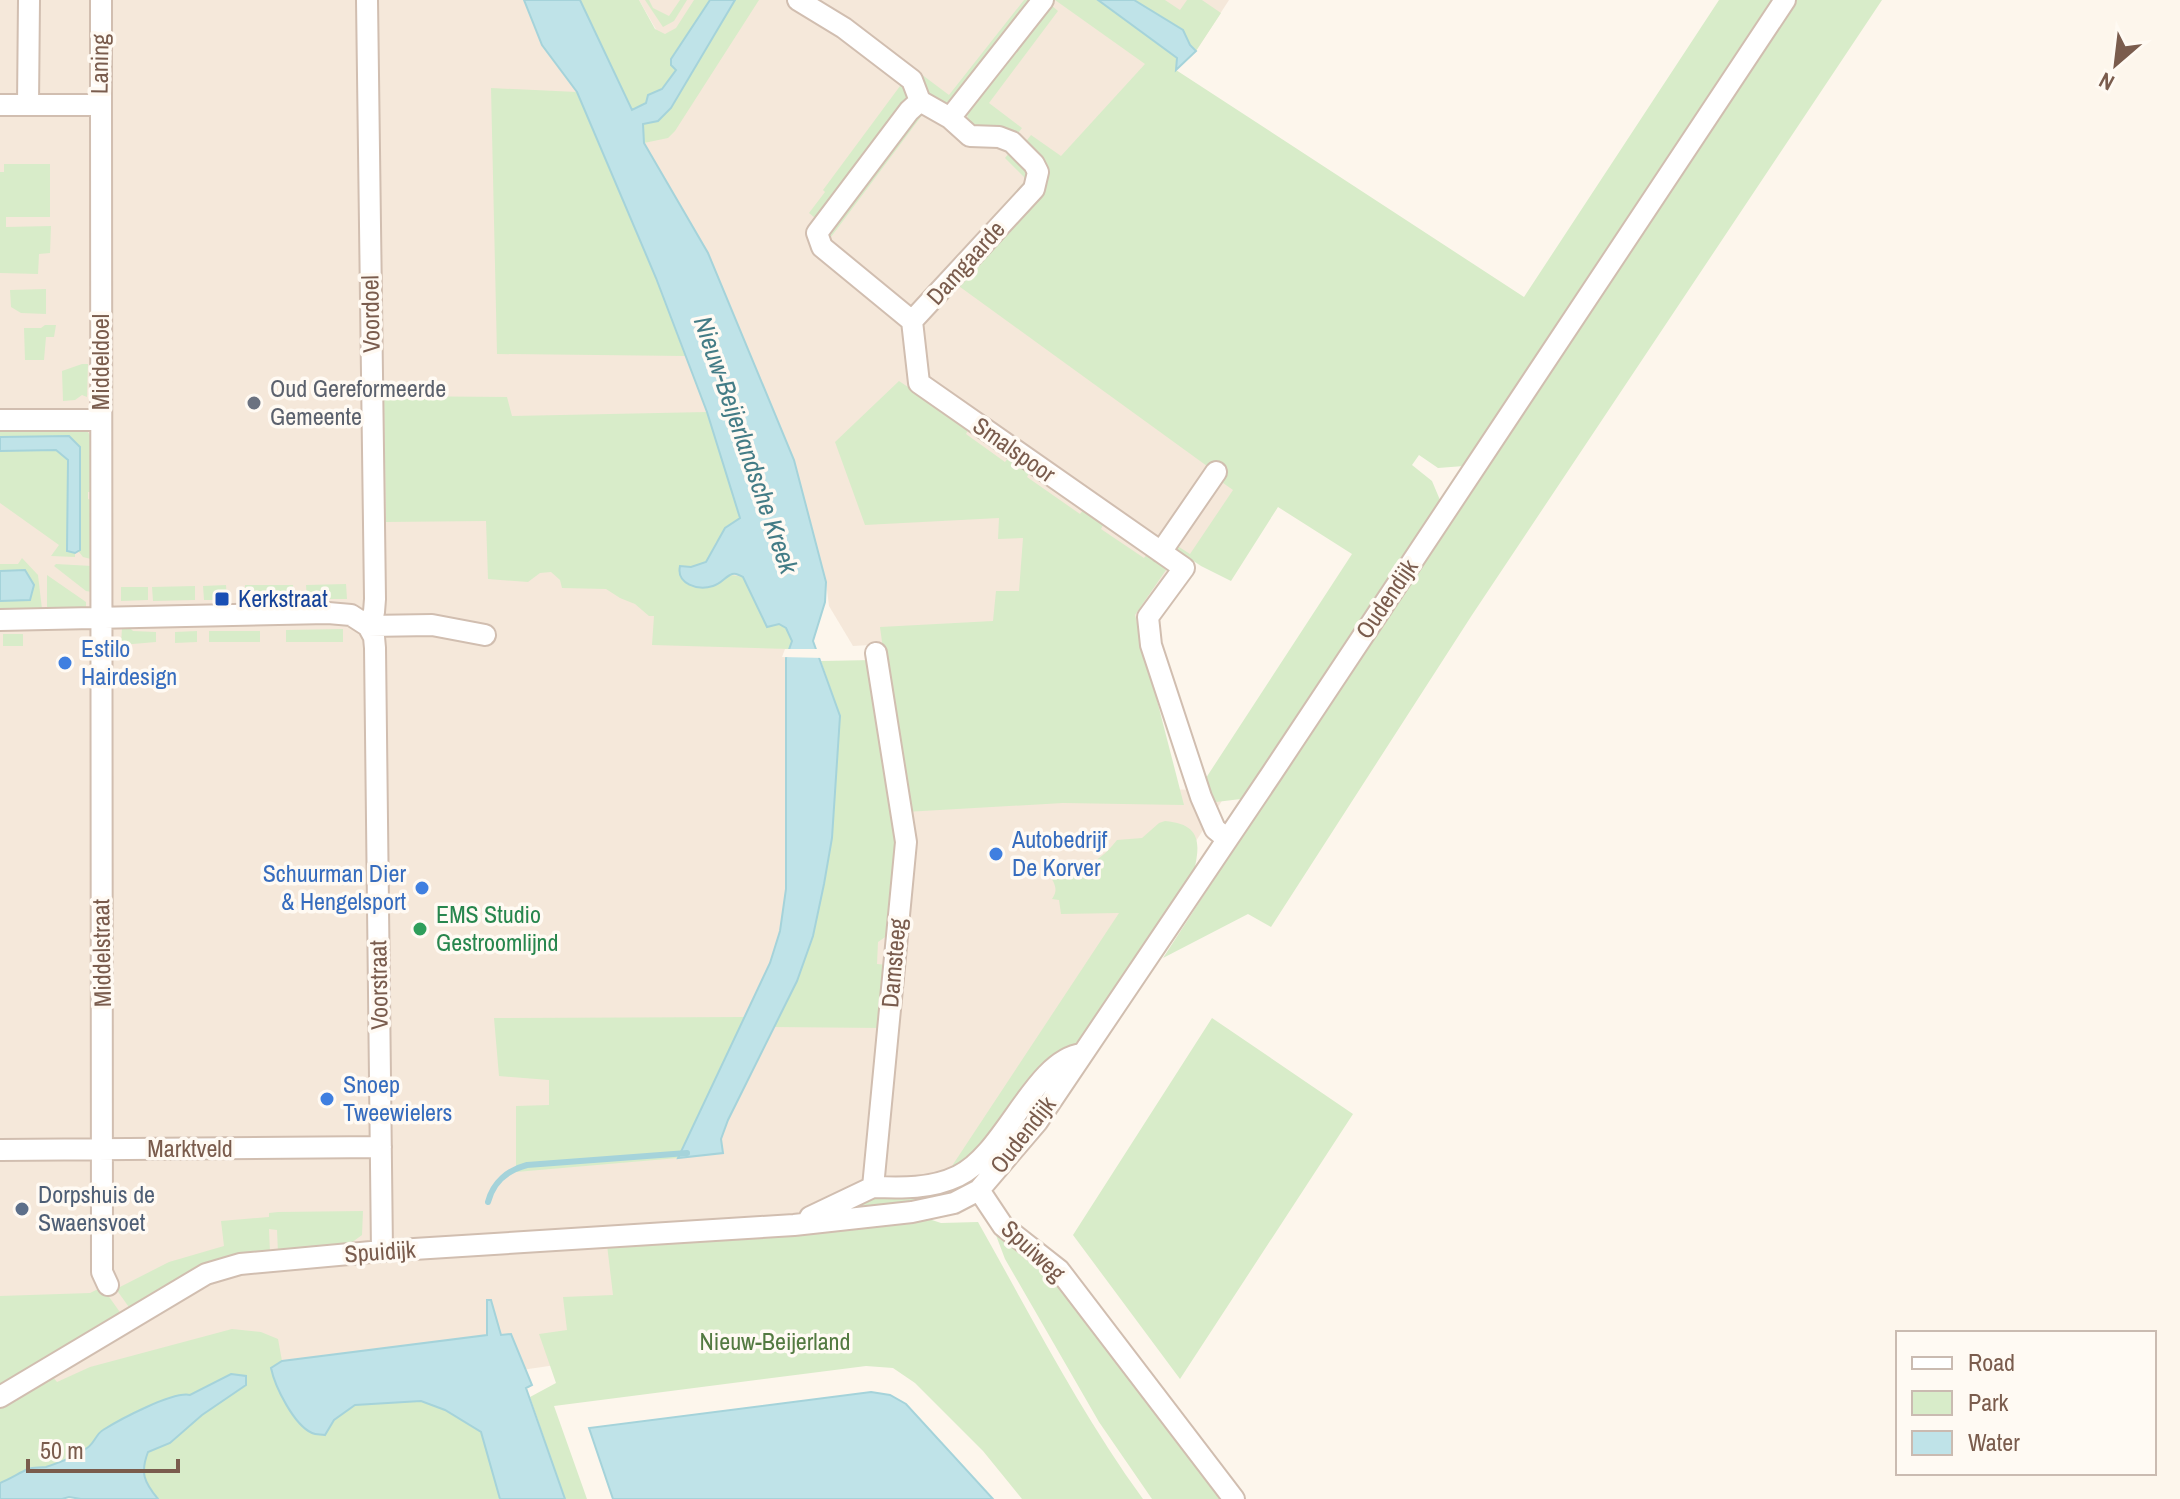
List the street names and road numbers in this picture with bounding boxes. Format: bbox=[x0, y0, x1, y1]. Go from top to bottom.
street label: Laning bbox=[82, 34, 116, 94]
street label: Damgaarde bbox=[919, 213, 1012, 311]
street label: Voordoel bbox=[353, 275, 387, 353]
street label: Middeldoel bbox=[84, 314, 116, 410]
street label: Smalspoor bbox=[967, 409, 1063, 490]
street label: Oudendijk bbox=[1348, 552, 1425, 645]
street label: Middelstraat bbox=[84, 898, 118, 1007]
street label: Damsteeg bbox=[873, 917, 913, 1009]
street label: Voorstraat bbox=[361, 939, 395, 1030]
street label: Oudendijk bbox=[982, 1089, 1063, 1180]
street label: Marktveld bbox=[147, 1132, 233, 1164]
street label: Spuiweg bbox=[995, 1212, 1073, 1288]
street label: Spuidijk bbox=[343, 1233, 417, 1269]

